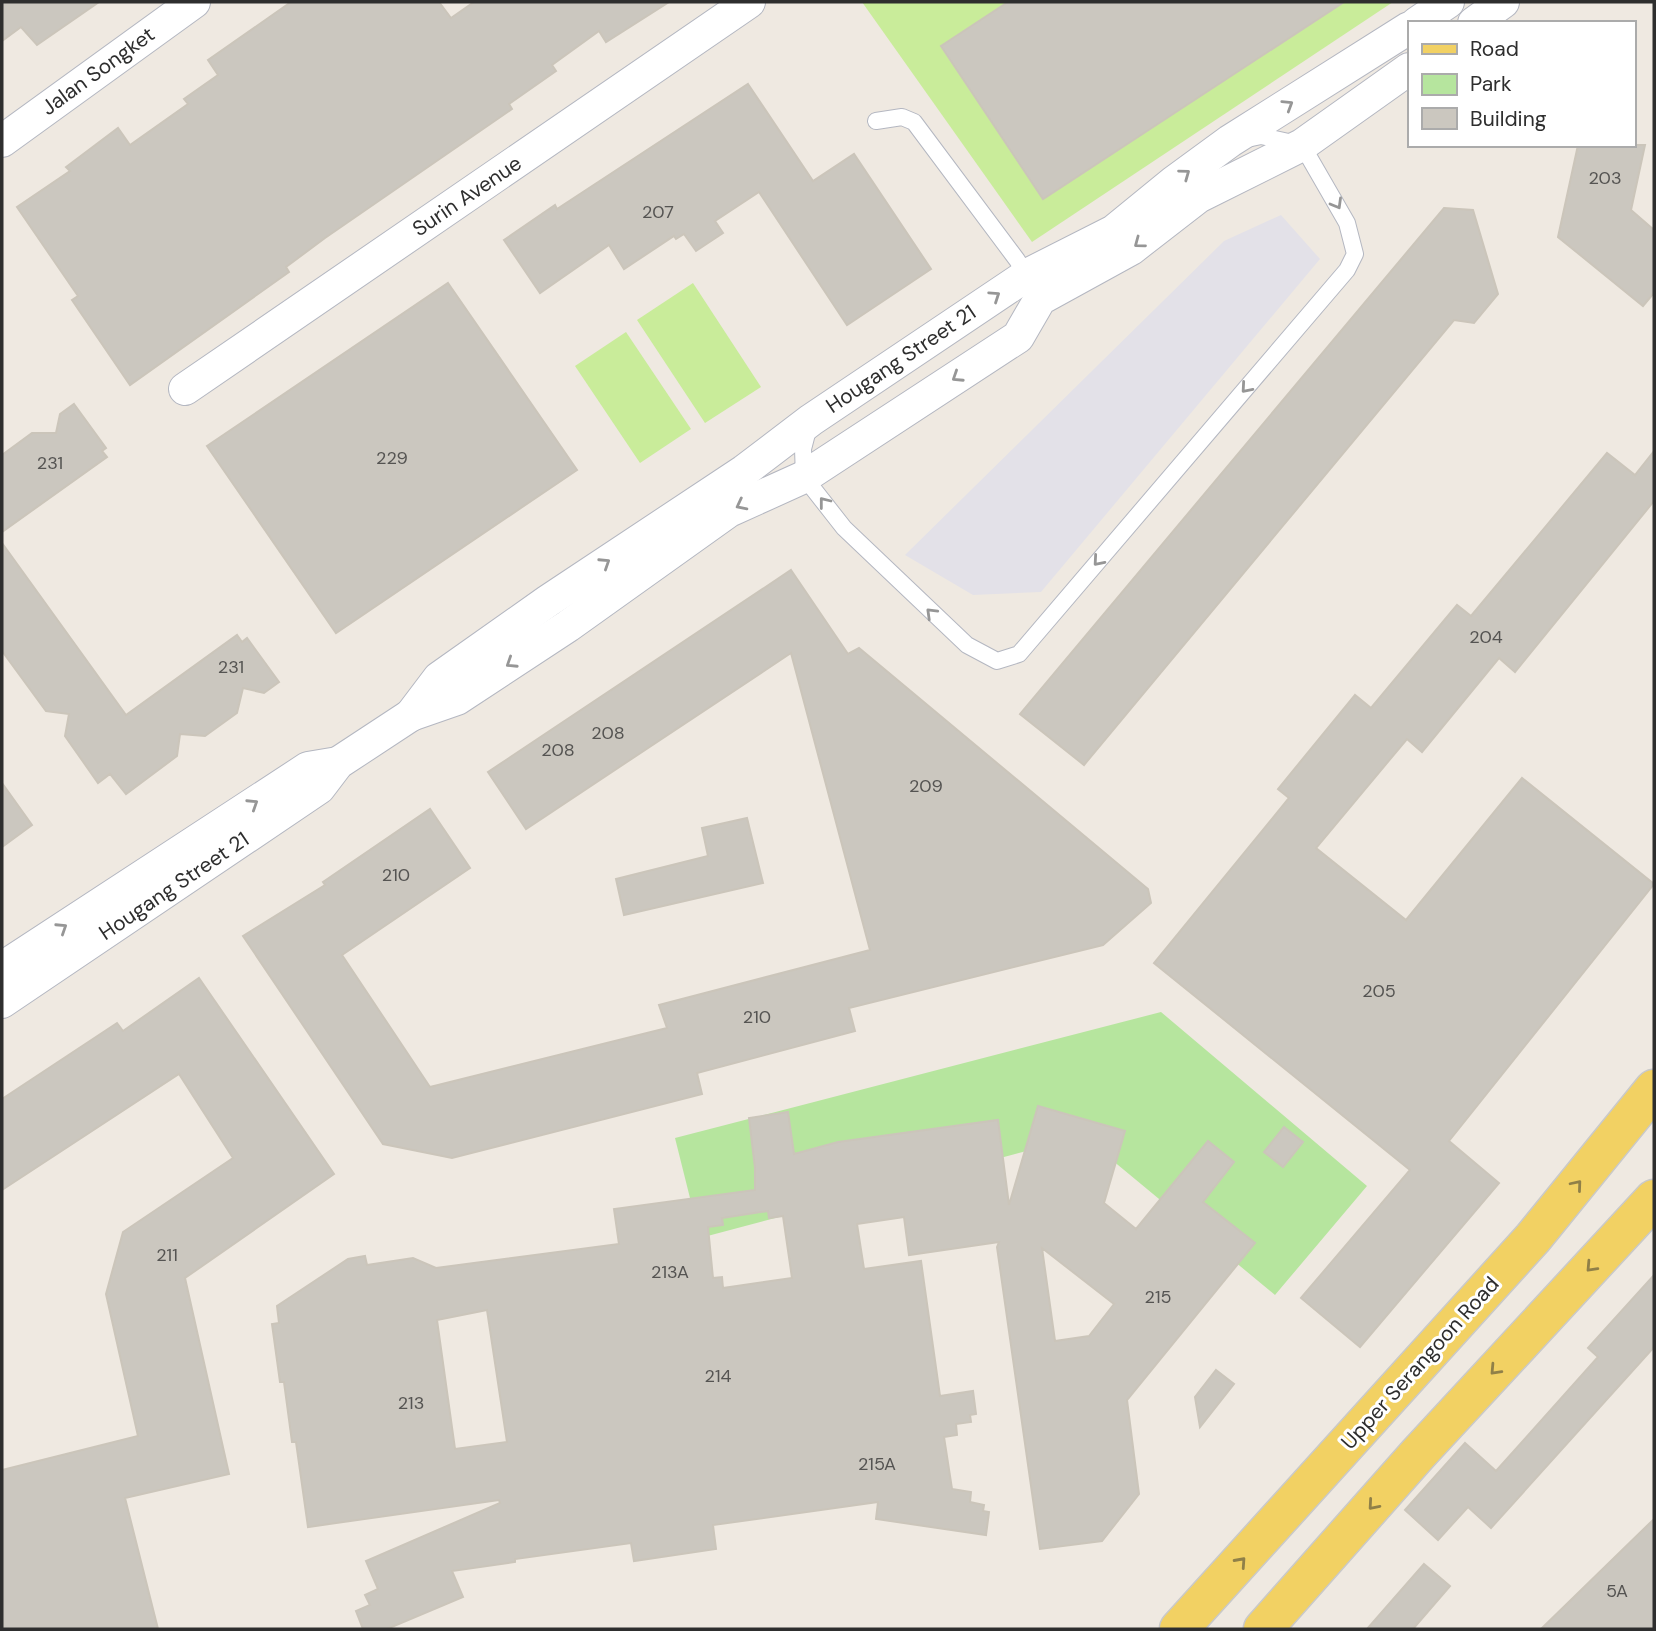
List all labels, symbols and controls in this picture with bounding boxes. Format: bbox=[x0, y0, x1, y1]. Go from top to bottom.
street label: Jalan Songket bbox=[36, 20, 160, 122]
legend bbox=[1408, 21, 1635, 147]
text: Road bbox=[1470, 35, 1519, 63]
text: Park bbox=[1470, 70, 1512, 98]
one-way arrow bbox=[1281, 100, 1294, 113]
text: Building bbox=[1470, 105, 1547, 133]
street label: Surin Avenue bbox=[407, 149, 527, 243]
house number: 203 bbox=[1588, 166, 1622, 190]
one-way arrow bbox=[1177, 170, 1190, 182]
one-way arrow bbox=[1328, 197, 1341, 210]
house number: 207 bbox=[642, 200, 674, 224]
one-way arrow bbox=[1134, 234, 1146, 247]
one-way arrow bbox=[987, 292, 1000, 305]
street label: Hougang Street 21 bbox=[821, 298, 981, 420]
one-way arrow bbox=[951, 368, 964, 381]
one-way arrow bbox=[1242, 380, 1254, 393]
house number: 229 bbox=[376, 446, 408, 470]
house number: 231 bbox=[37, 451, 63, 475]
one-way arrow bbox=[736, 496, 748, 510]
one-way arrow bbox=[819, 498, 832, 510]
one-way arrow bbox=[1094, 553, 1106, 566]
one-way arrow bbox=[597, 559, 610, 571]
one-way arrow bbox=[926, 608, 939, 621]
house number: 204 bbox=[1469, 625, 1503, 649]
house number: 231 bbox=[218, 655, 244, 679]
one-way arrow bbox=[505, 655, 518, 668]
house number: 208 bbox=[591, 721, 625, 745]
house number: 208 bbox=[541, 738, 575, 762]
house number: 209 bbox=[909, 774, 943, 798]
one-way arrow bbox=[245, 800, 258, 812]
street label: Hougang Street 21 bbox=[94, 825, 254, 947]
house number: 210 bbox=[382, 863, 410, 887]
one-way arrow bbox=[55, 923, 68, 936]
house number: 205 bbox=[1362, 979, 1396, 1003]
house number: 210 bbox=[743, 1005, 771, 1029]
one-way arrow bbox=[1568, 1180, 1581, 1193]
house number: 211 bbox=[156, 1243, 178, 1267]
one-way arrow bbox=[1587, 1259, 1599, 1272]
house number: 213A bbox=[651, 1260, 689, 1284]
street label: Upper Serangoon Road bbox=[1335, 1271, 1505, 1455]
house number: 215 bbox=[1145, 1285, 1171, 1309]
one-way arrow bbox=[1490, 1362, 1503, 1375]
house number: 214 bbox=[705, 1364, 732, 1388]
house number: 213 bbox=[398, 1391, 424, 1415]
house number: 215A bbox=[858, 1452, 896, 1476]
one-way arrow bbox=[1369, 1497, 1381, 1510]
one-way arrow bbox=[1233, 1557, 1245, 1570]
house number: 5A bbox=[1606, 1579, 1628, 1603]

